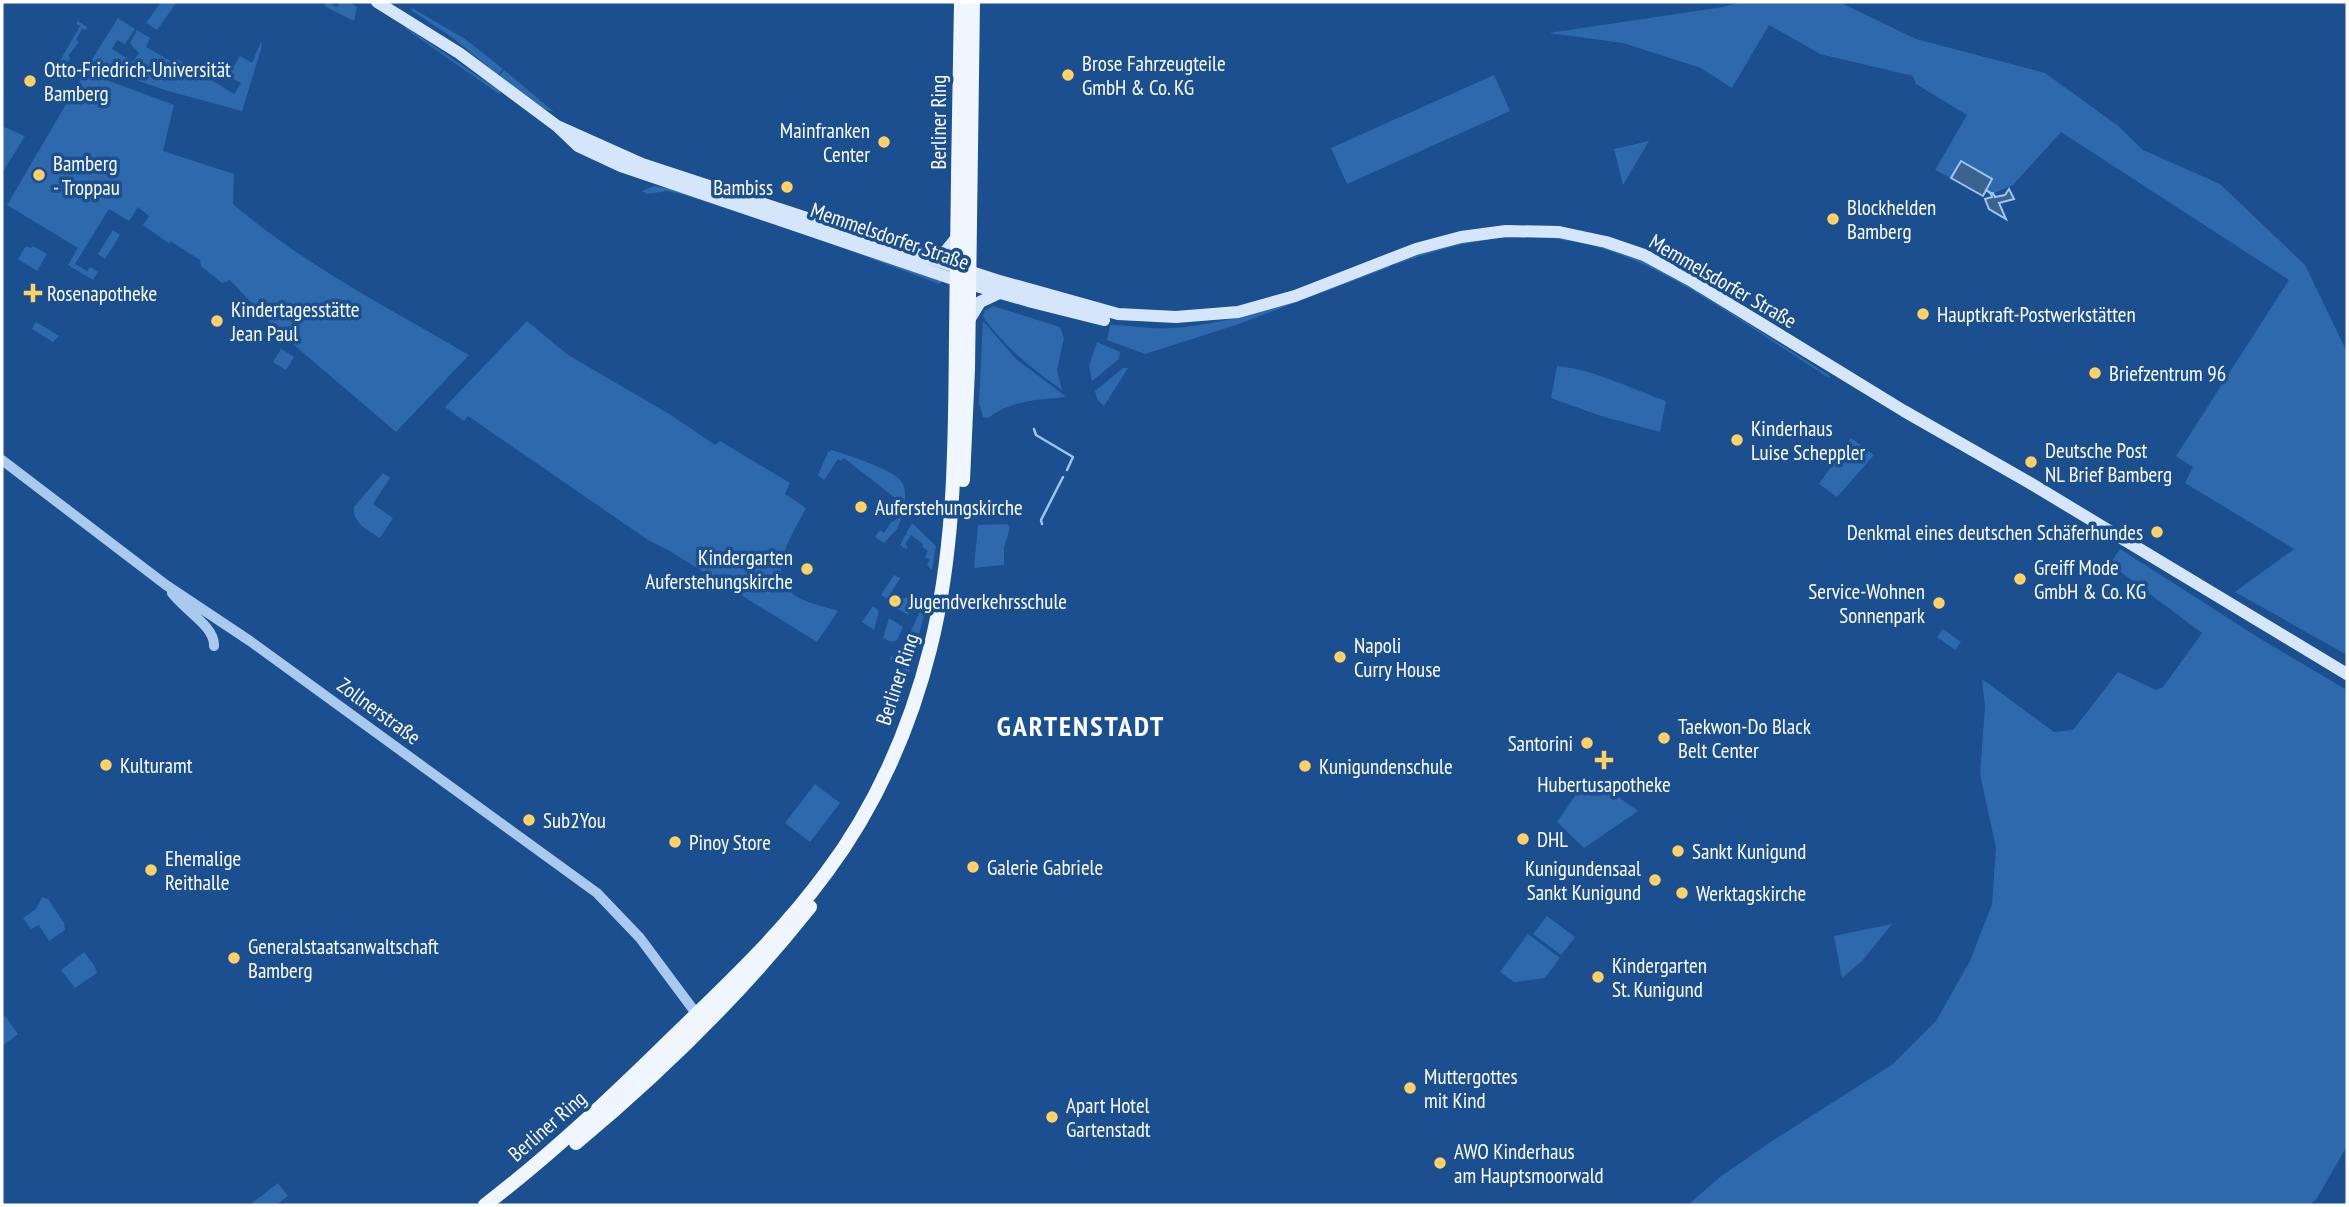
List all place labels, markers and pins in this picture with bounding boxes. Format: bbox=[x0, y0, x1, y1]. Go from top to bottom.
place label: Brose Fahrzeugteile GmbH & Co. KG bbox=[1082, 50, 1226, 101]
place label: Otto-Friedrich-Universität Bamberg bbox=[44, 56, 231, 107]
marker: Brose Fahrzeugteile GmbH & Co. KG bbox=[1060, 67, 1076, 83]
marker: Otto-Friedrich-Universität Bamberg bbox=[22, 73, 38, 89]
place label: Mainfranken Center bbox=[780, 117, 870, 168]
marker: Mainfranken Center bbox=[876, 134, 892, 150]
place label: Bamberg - Troppau bbox=[53, 150, 120, 201]
marker: Bamberg - Troppau bbox=[31, 167, 47, 183]
place label: Bambiss bbox=[713, 174, 773, 201]
marker: Bambiss bbox=[779, 179, 795, 195]
place label: Blockhelden Bamberg bbox=[1847, 194, 1936, 245]
marker: Blockhelden Bamberg bbox=[1825, 211, 1841, 227]
place label: Rosenapotheke bbox=[47, 280, 157, 307]
marker: Rosenapotheke bbox=[25, 285, 41, 301]
place label: Kindertagesstätte Jean Paul bbox=[230, 296, 360, 347]
place label: Hauptkraft-Postwerkstätten bbox=[1937, 301, 2136, 328]
marker: Hauptkraft-Postwerkstätten bbox=[1915, 306, 1931, 322]
marker: Kindertagesstätte Jean Paul bbox=[209, 313, 225, 329]
place label: Briefzentrum 96 bbox=[2109, 360, 2226, 387]
marker: Briefzentrum 96 bbox=[2087, 365, 2103, 381]
place label: Kinderhaus Luise Scheppler bbox=[1751, 415, 1866, 466]
marker: Kinderhaus Luise Scheppler bbox=[1729, 432, 1745, 448]
place label: Deutsche Post NL Brief Bamberg bbox=[2045, 437, 2172, 488]
marker: Deutsche Post NL Brief Bamberg bbox=[2023, 454, 2039, 470]
place label: Auferstehungskirche bbox=[875, 494, 1023, 521]
marker: Auferstehungskirche bbox=[853, 499, 869, 515]
place label: Denkmal eines deutschen Schäferhundes bbox=[1847, 519, 2143, 546]
marker: Denkmal eines deutschen Schäferhundes bbox=[2149, 524, 2165, 540]
place label: Kindergarten Auferstehungskirche bbox=[645, 544, 793, 595]
place label: Greiff Mode GmbH & Co. KG bbox=[2034, 554, 2146, 605]
marker: Kindergarten Auferstehungskirche bbox=[799, 561, 815, 577]
marker: Greiff Mode GmbH & Co. KG bbox=[2012, 571, 2028, 587]
place label: Service-Wohnen Sonnenpark bbox=[1808, 578, 1925, 629]
place label: Jugendverkehrsschule bbox=[908, 588, 1067, 615]
marker: Jugendverkehrsschule bbox=[887, 593, 903, 609]
marker: Service-Wohnen Sonnenpark bbox=[1931, 595, 1947, 611]
place label: Napoli Curry House bbox=[1354, 632, 1441, 683]
marker: Napoli Curry House bbox=[1332, 649, 1348, 665]
place label: Taekwon-Do Black Belt Center bbox=[1678, 713, 1811, 764]
place label: Santorini bbox=[1508, 730, 1573, 757]
marker: Taekwon-Do Black Belt Center bbox=[1656, 730, 1672, 746]
marker: Santorini bbox=[1579, 735, 1595, 751]
place label: Kulturamt bbox=[120, 752, 193, 779]
marker: Hubertusapotheke bbox=[1596, 752, 1612, 768]
place label: Kunigundenschule bbox=[1319, 753, 1453, 780]
marker: Kulturamt bbox=[98, 757, 114, 773]
marker: Kunigundenschule bbox=[1297, 758, 1313, 774]
place label: Hubertusapotheke bbox=[1537, 771, 1671, 798]
place label: Sub2You bbox=[543, 807, 606, 834]
marker: Sub2You bbox=[521, 812, 537, 828]
place label: DHL bbox=[1537, 826, 1568, 853]
place label: Pinoy Store bbox=[689, 829, 771, 856]
marker: DHL bbox=[1515, 831, 1531, 847]
marker: Pinoy Store bbox=[667, 834, 683, 850]
place label: Sankt Kunigund bbox=[1692, 838, 1806, 865]
marker: Sankt Kunigund bbox=[1670, 843, 1686, 859]
place label: Ehemalige Reithalle bbox=[165, 845, 241, 896]
place label: Galerie Gabriele bbox=[987, 854, 1103, 881]
place label: Kunigundensaal Sankt Kunigund bbox=[1525, 855, 1641, 906]
marker: Galerie Gabriele bbox=[965, 859, 981, 875]
marker: Ehemalige Reithalle bbox=[143, 862, 159, 878]
marker: Kunigundensaal Sankt Kunigund bbox=[1647, 872, 1663, 888]
place label: Werktagskirche bbox=[1696, 880, 1806, 907]
marker: Werktagskirche bbox=[1674, 885, 1690, 901]
place label: Generalstaatsanwaltschaft Bamberg bbox=[248, 933, 439, 984]
marker: Generalstaatsanwaltschaft Bamberg bbox=[226, 950, 242, 966]
place label: Kindergarten St. Kunigund bbox=[1612, 952, 1707, 1003]
marker: Kindergarten St. Kunigund bbox=[1590, 969, 1606, 985]
place label: Muttergottes mit Kind bbox=[1424, 1063, 1518, 1114]
marker: Muttergottes mit Kind bbox=[1402, 1080, 1418, 1096]
place label: Apart Hotel Gartenstadt bbox=[1066, 1092, 1151, 1143]
marker: Apart Hotel Gartenstadt bbox=[1044, 1109, 1060, 1125]
place label: AWO Kinderhaus am Hauptsmoorwald bbox=[1454, 1138, 1604, 1189]
marker: AWO Kinderhaus am Hauptsmoorwald bbox=[1432, 1155, 1448, 1171]

